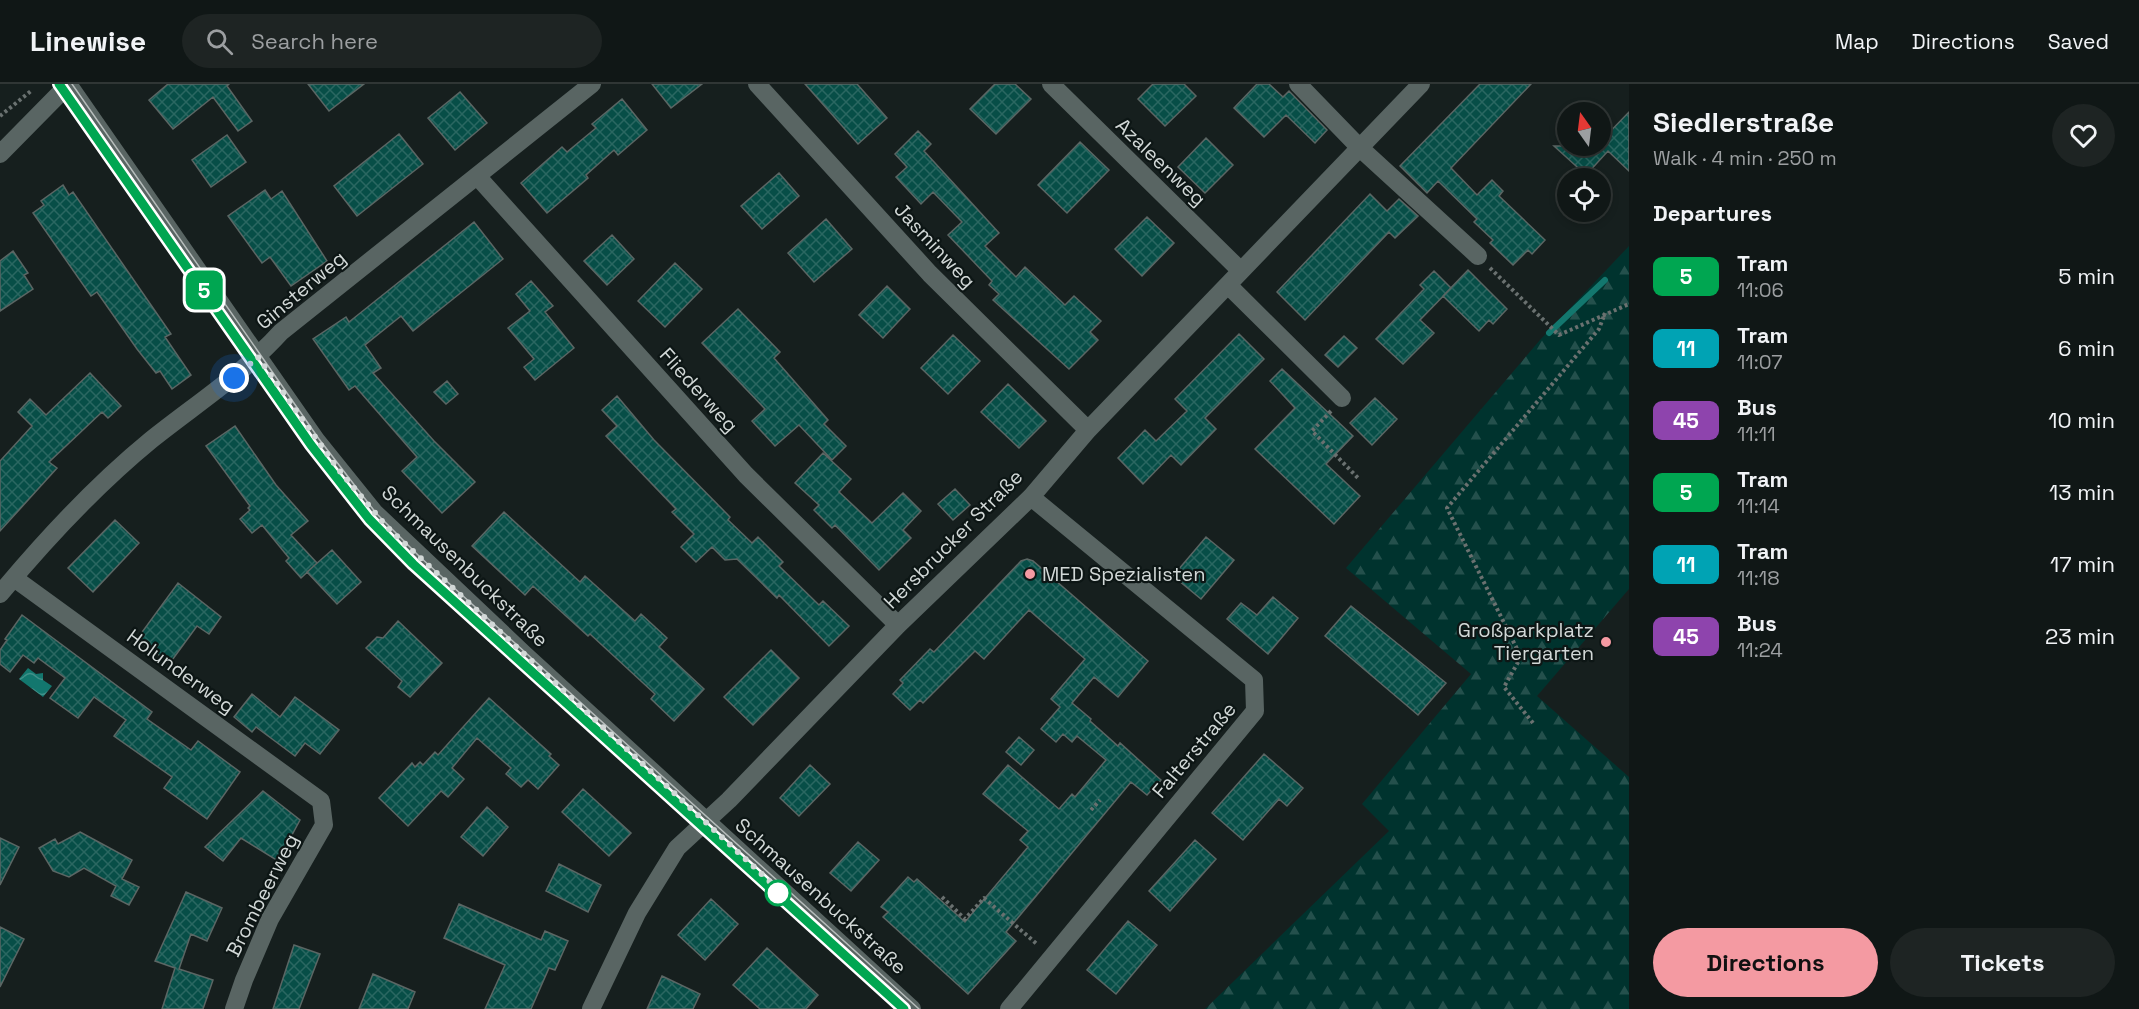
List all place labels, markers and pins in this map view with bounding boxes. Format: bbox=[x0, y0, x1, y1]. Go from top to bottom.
place label: MED Spezialisten bbox=[1042, 561, 1205, 587]
marker: MED Spezialisten bbox=[1023, 567, 1037, 581]
place label: Großparkplatz Tiergarten bbox=[1458, 617, 1594, 666]
marker: Großparkplatz Tiergarten bbox=[1599, 635, 1613, 649]
unlabelled marker bbox=[765, 880, 791, 906]

